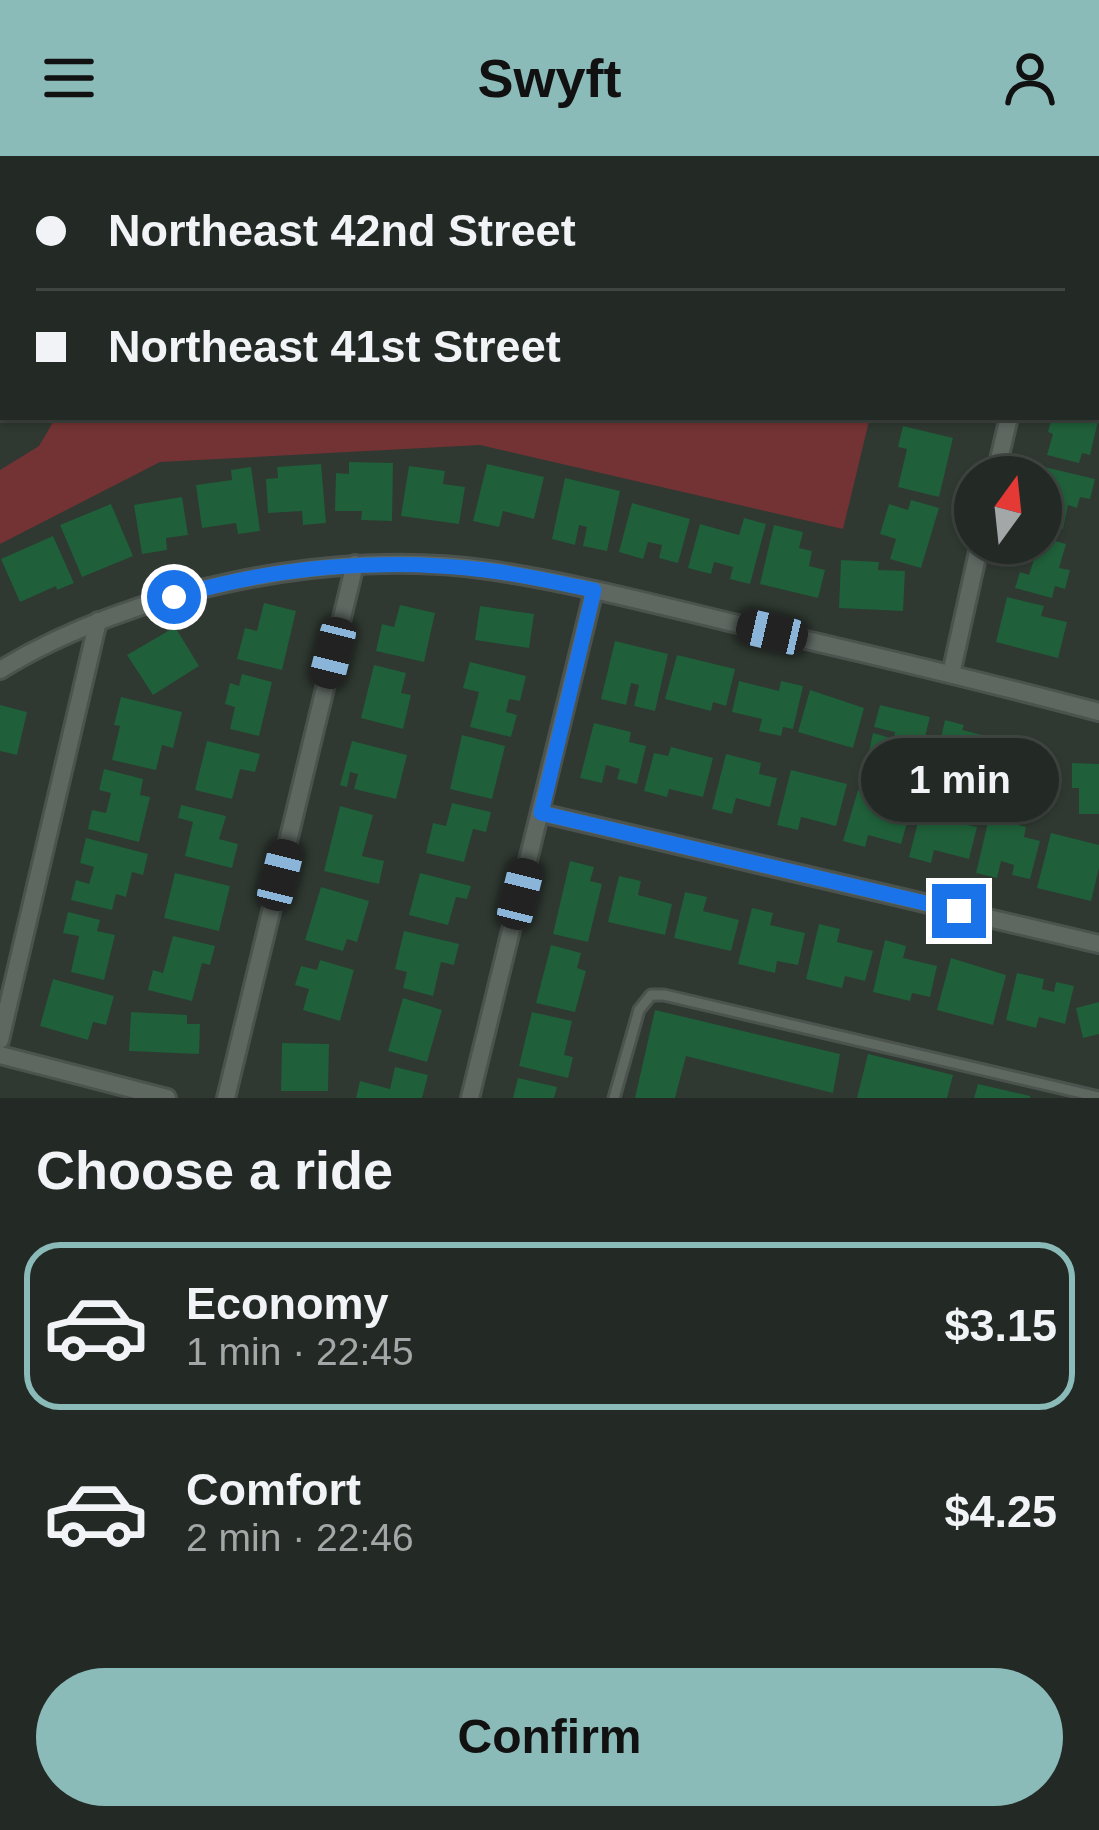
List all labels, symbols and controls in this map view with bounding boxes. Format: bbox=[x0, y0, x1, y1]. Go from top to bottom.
icon: menu bbox=[36, 45, 102, 111]
icon: person bbox=[997, 45, 1063, 111]
text: Swyft bbox=[477, 48, 622, 108]
text: Northeast 42nd Street bbox=[108, 205, 576, 256]
text: Northeast 41st Street bbox=[108, 321, 561, 372]
north arrow bbox=[954, 456, 1062, 564]
map controls bbox=[954, 456, 1062, 564]
route start bbox=[147, 570, 201, 624]
car bbox=[733, 606, 811, 658]
car bbox=[307, 614, 359, 692]
callout: 1 min bbox=[860, 737, 1058, 821]
text: 1 min bbox=[909, 758, 1011, 801]
car bbox=[254, 836, 306, 914]
car bbox=[494, 855, 546, 933]
route end bbox=[932, 884, 986, 938]
text: Choose a ride bbox=[36, 1140, 393, 1200]
icon: car bbox=[42, 1272, 150, 1380]
text: Economy bbox=[186, 1278, 389, 1329]
text: $3.15 bbox=[944, 1300, 1057, 1351]
text: 1 min · 22:45 bbox=[186, 1330, 414, 1373]
icon: car bbox=[42, 1458, 150, 1566]
text: Comfort bbox=[186, 1464, 361, 1515]
text: $4.25 bbox=[944, 1486, 1057, 1537]
text: 2 min · 22:46 bbox=[186, 1516, 414, 1559]
button: Confirm bbox=[36, 1668, 1063, 1806]

